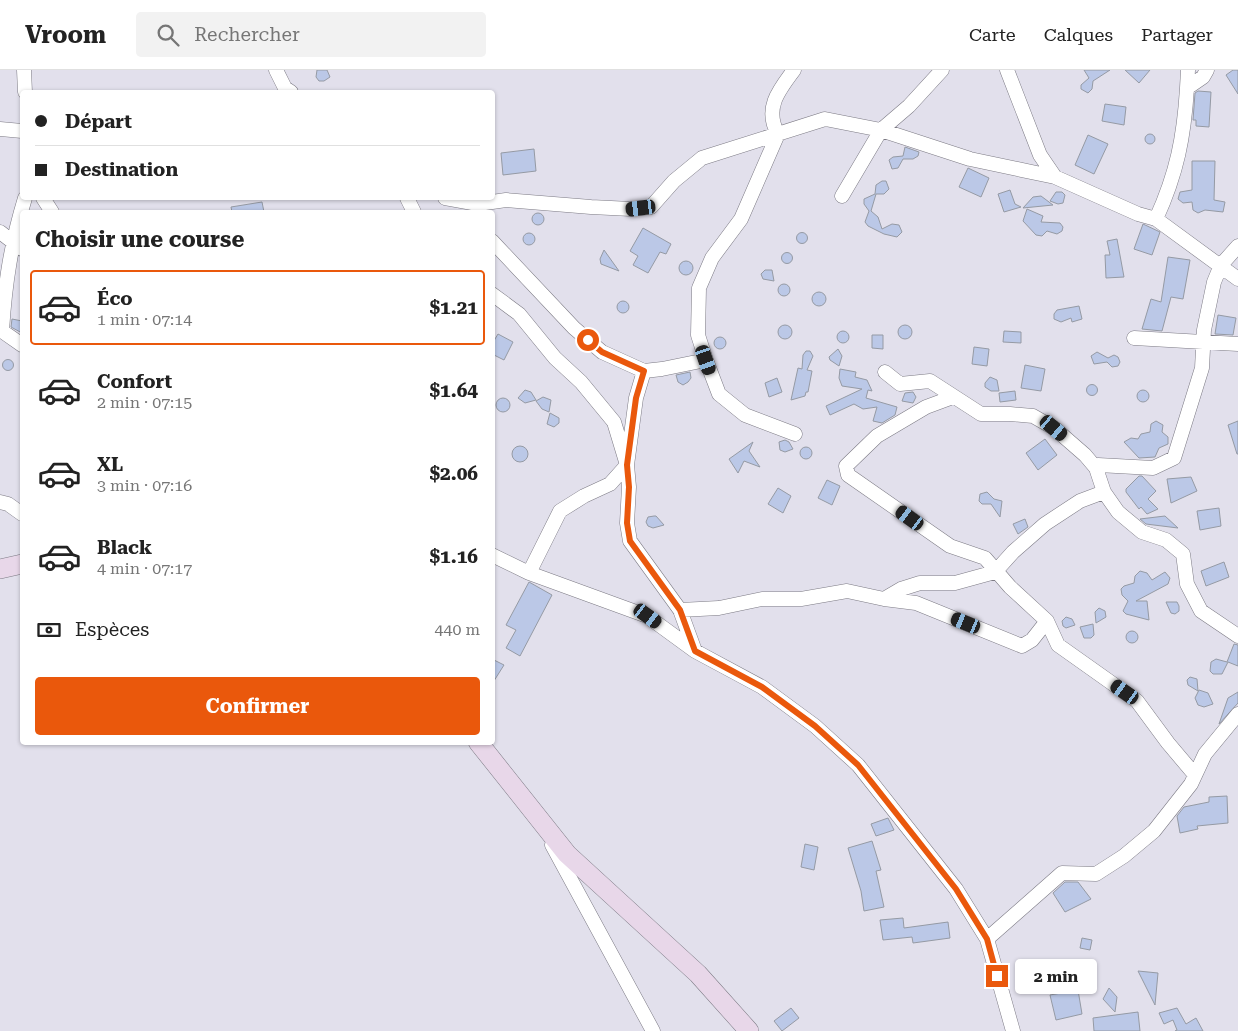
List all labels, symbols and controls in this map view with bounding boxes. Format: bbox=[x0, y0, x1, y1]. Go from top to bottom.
search box bbox=[136, 12, 486, 57]
text: Vroom bbox=[25, 21, 106, 49]
icon: search bbox=[154, 21, 182, 49]
text: Rechercher bbox=[194, 23, 300, 46]
text: Carte bbox=[969, 24, 1016, 45]
text: Calques bbox=[1044, 24, 1113, 45]
text: Partager bbox=[1141, 24, 1213, 45]
text: Départ bbox=[65, 110, 132, 133]
text: Destination bbox=[65, 158, 178, 181]
car bbox=[625, 199, 656, 217]
text: Choisir une course bbox=[35, 227, 244, 252]
icon: car bbox=[37, 285, 82, 330]
text: Éco bbox=[97, 287, 133, 310]
text: $1.21 bbox=[429, 296, 478, 319]
text: 1 min · 07:14 bbox=[97, 310, 192, 329]
route start bbox=[577, 329, 599, 351]
car bbox=[694, 343, 717, 377]
icon: car bbox=[37, 368, 82, 413]
text: Confort bbox=[97, 370, 172, 393]
text: $1.64 bbox=[429, 379, 478, 402]
text: 2 min · 07:15 bbox=[97, 393, 192, 412]
car bbox=[1037, 413, 1070, 443]
icon: car bbox=[37, 451, 82, 496]
text: XL bbox=[97, 453, 123, 476]
text: $2.06 bbox=[429, 462, 478, 485]
text: 3 min · 07:16 bbox=[97, 476, 192, 495]
car bbox=[893, 503, 926, 533]
icon: car bbox=[37, 534, 82, 579]
text: Black bbox=[97, 536, 152, 559]
text: $1.16 bbox=[429, 545, 478, 568]
text: 4 min · 07:17 bbox=[97, 559, 192, 578]
car bbox=[631, 601, 664, 631]
car bbox=[949, 610, 982, 636]
icon: cash bbox=[35, 616, 63, 644]
text: Espèces bbox=[75, 618, 149, 641]
text: 440 m bbox=[434, 620, 480, 639]
button: Confirmer bbox=[35, 677, 480, 735]
car bbox=[1108, 677, 1141, 707]
callout: 2 min bbox=[1014, 958, 1097, 994]
route end bbox=[986, 965, 1008, 987]
text: 2 min bbox=[1034, 967, 1078, 986]

